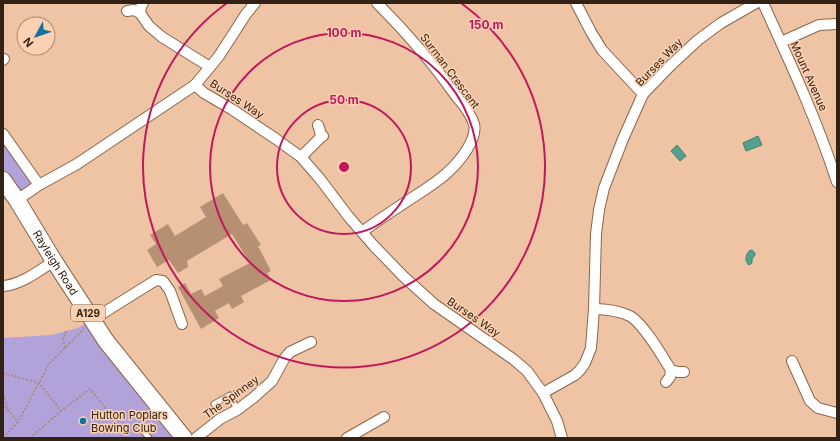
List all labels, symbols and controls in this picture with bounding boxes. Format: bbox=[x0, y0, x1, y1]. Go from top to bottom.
north arrow bbox=[16, 16, 56, 56]
text: 150 m bbox=[469, 17, 503, 32]
text: 100 m bbox=[326, 25, 362, 40]
street label: Surman Crescent bbox=[417, 31, 483, 112]
text: N bbox=[20, 35, 36, 50]
street label: Burses Way bbox=[633, 35, 685, 89]
street label: Mount Avenue bbox=[787, 39, 831, 113]
street label: Burses Way bbox=[207, 76, 267, 122]
text: 50 m bbox=[329, 92, 359, 107]
centre of rings bbox=[337, 160, 351, 174]
street label: Rayleigh Road bbox=[30, 228, 81, 298]
street label: Burses Way bbox=[445, 294, 503, 340]
road number: A129 bbox=[71, 305, 105, 321]
street label: The Spinney bbox=[201, 372, 261, 422]
place label: Hutton Poplars Bowing Club bbox=[91, 408, 168, 435]
marker: Hutton Poplars Bowing Club bbox=[78, 416, 88, 426]

